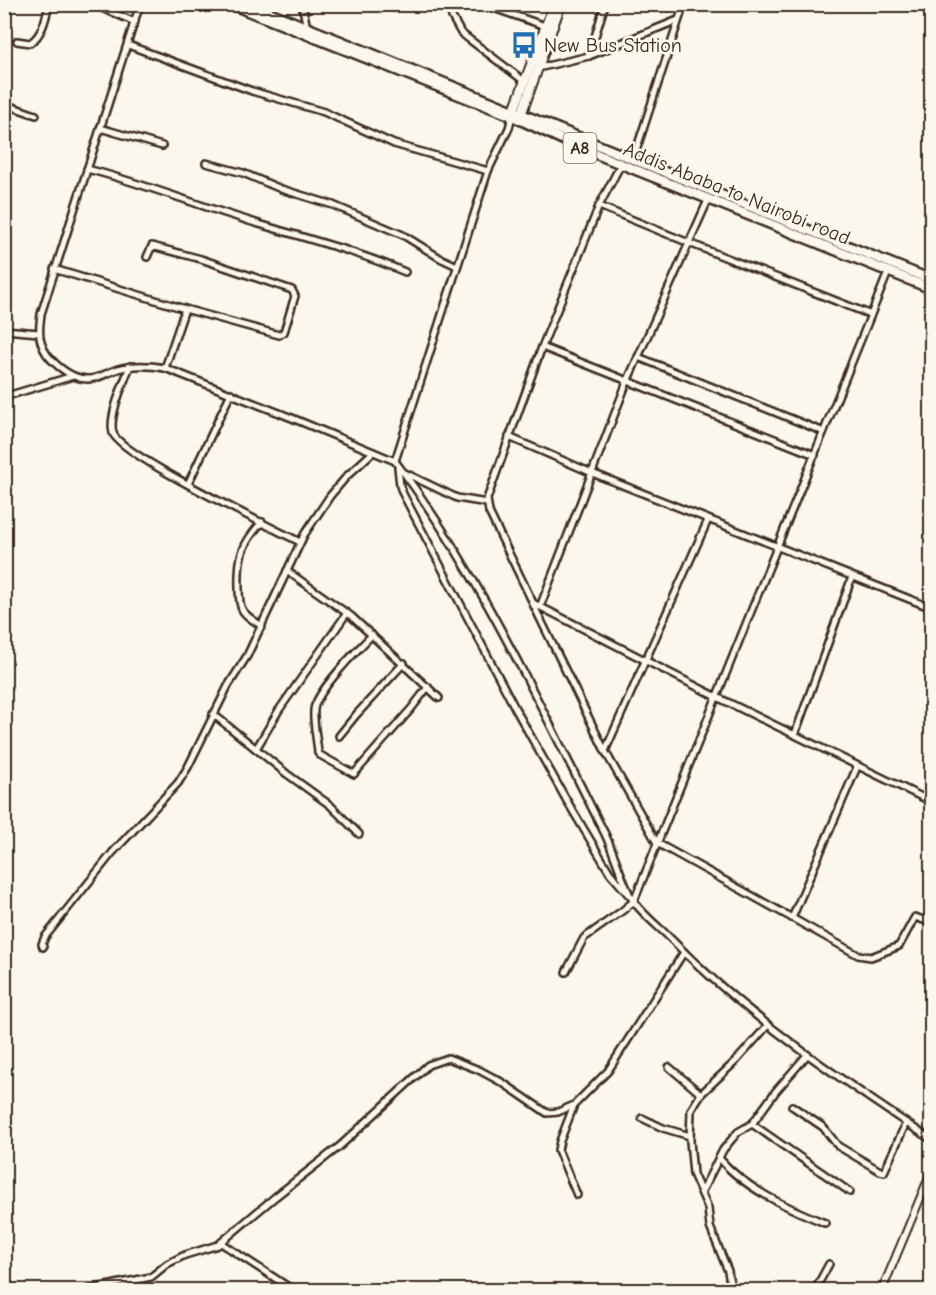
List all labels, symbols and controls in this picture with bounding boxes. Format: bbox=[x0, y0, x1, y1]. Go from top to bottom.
bus stop icon: New Bus Station bbox=[509, 30, 539, 60]
place label: New Bus Station bbox=[544, 34, 682, 57]
road number: A8 bbox=[564, 133, 596, 163]
street label: Addis Ababa to Nairobi road bbox=[620, 137, 853, 250]

